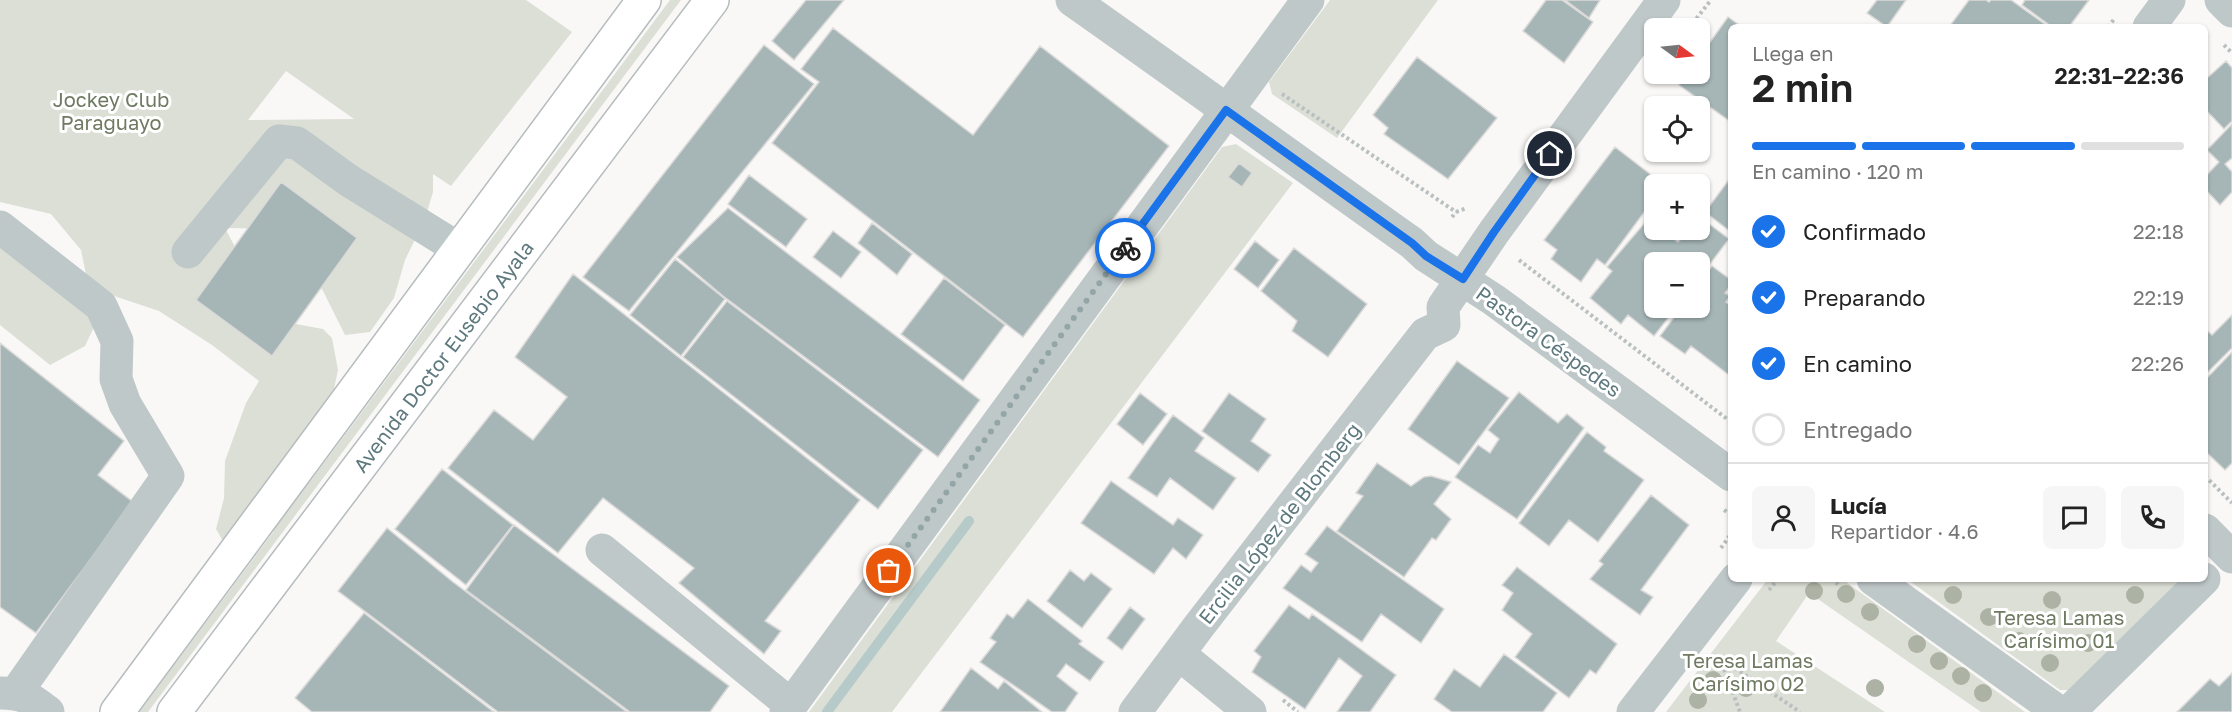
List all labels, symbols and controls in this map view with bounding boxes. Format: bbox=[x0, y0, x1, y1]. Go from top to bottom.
north arrow bbox=[1644, 18, 1710, 84]
map controls bbox=[1644, 18, 1710, 318]
text: Llega en bbox=[1752, 41, 1834, 65]
text: 22:31–22:36 bbox=[2055, 62, 2184, 89]
text: 2 min bbox=[1752, 64, 1853, 111]
park label: Jockey Club Paraguayo bbox=[53, 87, 169, 134]
button: locate bbox=[1644, 96, 1710, 162]
pin bbox=[1524, 128, 1575, 179]
icon: home bbox=[1533, 137, 1566, 170]
text: En camino · 120 m bbox=[1752, 159, 1923, 183]
button: + bbox=[1644, 174, 1710, 240]
icon: check bbox=[1752, 215, 1785, 248]
courier bbox=[1095, 218, 1155, 278]
text: Confirmado bbox=[1803, 218, 1926, 245]
text: 22:18 bbox=[2133, 219, 2184, 243]
icon: bike bbox=[1109, 232, 1142, 265]
street label: Avenida Doctor Eusebio Ayala bbox=[348, 236, 538, 477]
button: − bbox=[1644, 252, 1710, 318]
street label: Pastora Céspedes bbox=[1472, 280, 1626, 402]
icon: check bbox=[1752, 281, 1785, 314]
text: Preparando bbox=[1803, 284, 1926, 311]
text: 22:19 bbox=[2133, 285, 2184, 309]
icon: check bbox=[1752, 347, 1785, 380]
text: En camino bbox=[1803, 350, 1912, 377]
text: 22:26 bbox=[2131, 351, 2184, 375]
text: Entregado bbox=[1803, 416, 1912, 443]
street label: Ercilia López de Blomberg bbox=[1193, 418, 1365, 628]
button: person bbox=[1752, 486, 1815, 549]
button: chat bbox=[2043, 486, 2106, 549]
button: phone bbox=[2121, 486, 2184, 549]
text: Lucía bbox=[1830, 492, 1887, 519]
text: Repartidor · 4.6 bbox=[1830, 519, 1979, 543]
pin bbox=[863, 545, 914, 596]
icon: bag bbox=[872, 554, 905, 587]
park label: Teresa Lamas Carísimo 01 bbox=[1994, 605, 2124, 652]
park label: Teresa Lamas Carísimo 02 bbox=[1683, 648, 1813, 695]

